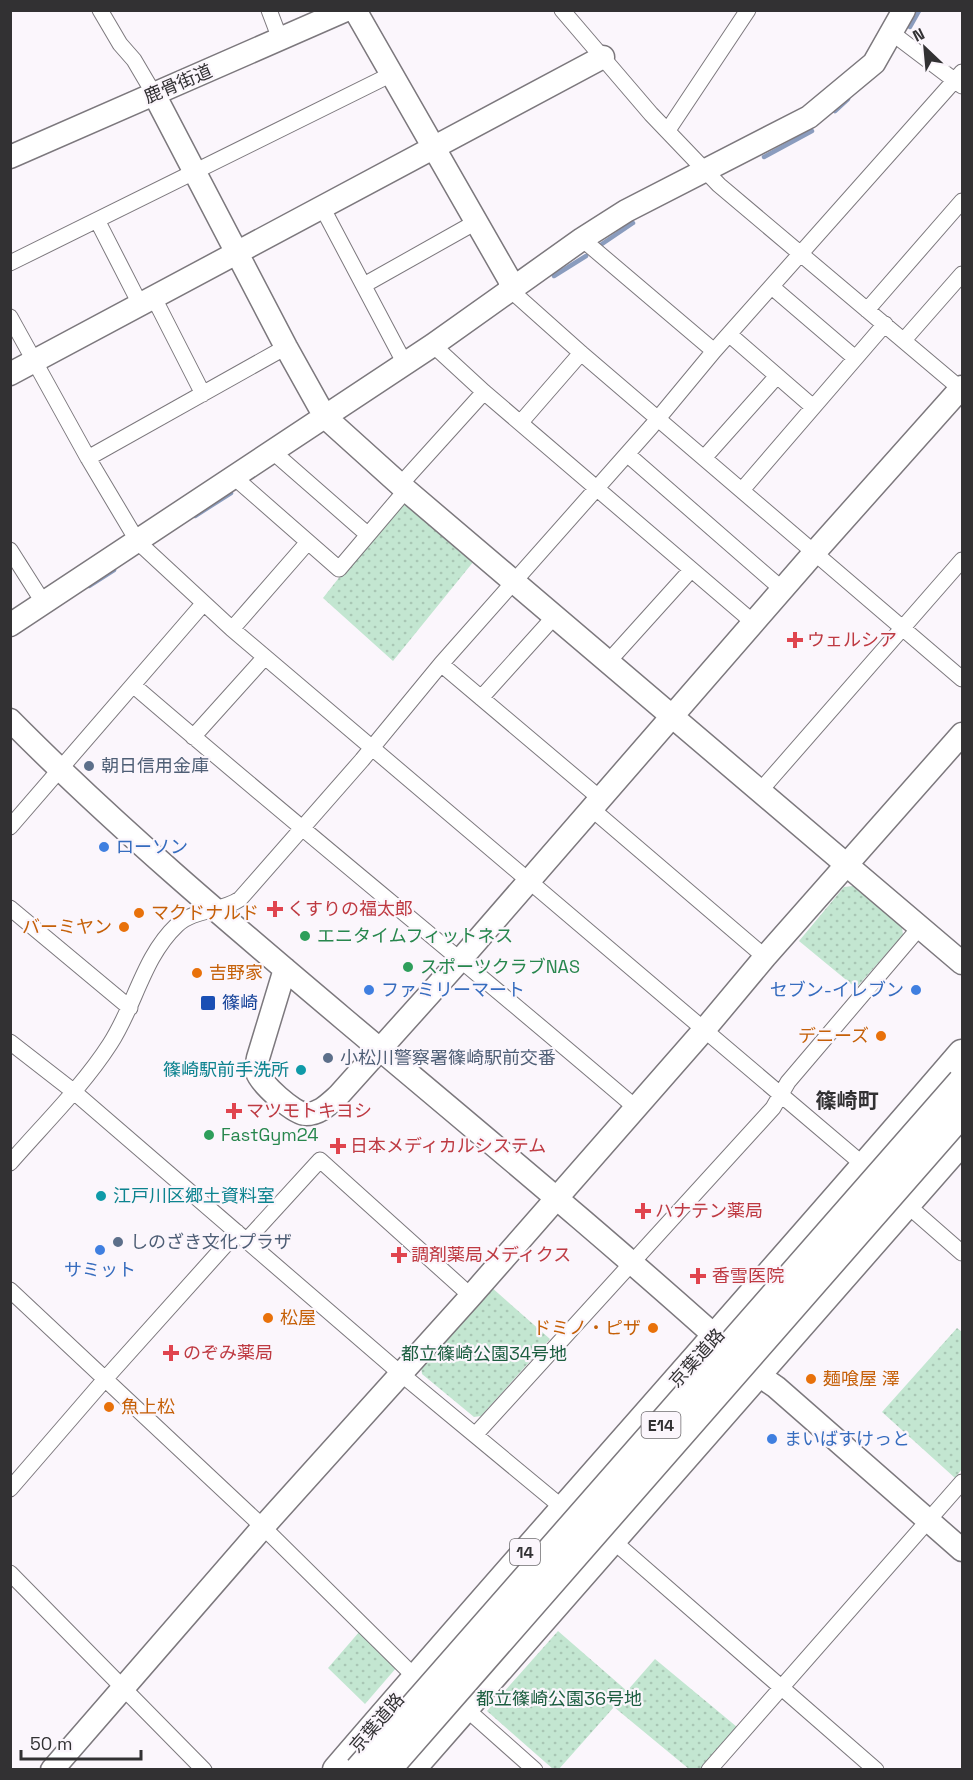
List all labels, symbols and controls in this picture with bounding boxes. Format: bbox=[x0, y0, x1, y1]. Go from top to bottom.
north arrow bbox=[895, 18, 955, 78]
text: N bbox=[909, 23, 928, 47]
street label: 鹿骨街道 bbox=[140, 59, 215, 108]
place label: ウェルシア bbox=[807, 628, 897, 651]
marker: ウェルシア bbox=[788, 633, 802, 647]
place label: 朝日信用金庫 bbox=[101, 754, 209, 777]
marker: 朝日信用金庫 bbox=[82, 759, 96, 773]
place label: ローソン bbox=[116, 835, 188, 858]
marker: ローソン bbox=[97, 840, 111, 854]
place label: くすりの福太郎 bbox=[287, 897, 413, 920]
place label: マクドナルド bbox=[151, 901, 259, 924]
marker: くすりの福太郎 bbox=[268, 902, 282, 916]
marker: マクドナルド bbox=[132, 906, 146, 920]
place label: バーミヤン bbox=[22, 915, 112, 938]
marker: バーミヤン bbox=[117, 920, 131, 934]
place label: エニタイムフィットネス bbox=[317, 924, 513, 947]
marker: エニタイムフィットネス bbox=[298, 929, 312, 943]
place label: スポーツクラブNAS bbox=[420, 955, 580, 978]
marker: スポーツクラブNAS bbox=[401, 960, 415, 974]
place label: 吉野家 bbox=[209, 961, 263, 984]
marker: 吉野家 bbox=[190, 966, 204, 980]
place label: ファミリーマート bbox=[381, 978, 525, 1001]
place label: セブン-イレブン bbox=[770, 978, 904, 1001]
marker: ファミリーマート bbox=[362, 983, 376, 997]
marker: セブン-イレブン bbox=[909, 983, 923, 997]
place label: 篠崎 bbox=[222, 991, 258, 1014]
marker: 篠崎 bbox=[199, 994, 217, 1012]
place label: デニーズ bbox=[798, 1024, 869, 1047]
marker: デニーズ bbox=[874, 1029, 888, 1043]
place label: 小松川警察署篠崎駅前交番 bbox=[340, 1046, 556, 1069]
marker: 小松川警察署篠崎駅前交番 bbox=[321, 1051, 335, 1065]
place label: 篠崎駅前手洗所 bbox=[163, 1058, 289, 1081]
marker: 篠崎駅前手洗所 bbox=[294, 1063, 308, 1077]
district label: 篠崎町 bbox=[816, 1087, 879, 1114]
place label: マツモトキヨシ bbox=[246, 1099, 372, 1122]
marker: マツモトキヨシ bbox=[227, 1104, 241, 1118]
place label: FastGym24 bbox=[221, 1123, 318, 1146]
marker: FastGym24 bbox=[202, 1128, 216, 1142]
place label: 日本メディカルシステム bbox=[350, 1134, 546, 1157]
marker: 日本メディカルシステム bbox=[331, 1139, 345, 1153]
place label: 江戸川区郷土資料室 bbox=[113, 1184, 275, 1207]
marker: 江戸川区郷土資料室 bbox=[94, 1189, 108, 1203]
place label: ハナテン薬局 bbox=[655, 1199, 763, 1222]
marker: ハナテン薬局 bbox=[636, 1204, 650, 1218]
place label: しのざき文化プラザ bbox=[130, 1230, 292, 1253]
marker: しのざき文化プラザ bbox=[111, 1235, 125, 1249]
marker: サミット bbox=[93, 1243, 107, 1257]
place label: 調剤薬局メディクス bbox=[411, 1243, 571, 1266]
marker: 調剤薬局メディクス bbox=[392, 1248, 406, 1262]
place label: サミット bbox=[64, 1258, 136, 1281]
place label: 香雪医院 bbox=[712, 1264, 784, 1287]
marker: 香雪医院 bbox=[689, 1267, 707, 1285]
place label: 松屋 bbox=[280, 1306, 316, 1329]
marker: 松屋 bbox=[261, 1311, 275, 1325]
place label: ドミノ・ピザ bbox=[533, 1316, 641, 1339]
marker: ドミノ・ピザ bbox=[646, 1321, 660, 1335]
street label: 京葉道路 bbox=[664, 1323, 729, 1392]
place label: のぞみ薬局 bbox=[183, 1341, 273, 1364]
park label: 都立篠崎公園34号地 bbox=[401, 1342, 567, 1365]
marker: のぞみ薬局 bbox=[164, 1346, 178, 1360]
place label: 麺喰屋 澤 bbox=[823, 1367, 900, 1390]
marker: 麺喰屋 澤 bbox=[804, 1372, 818, 1386]
place label: 魚上松 bbox=[121, 1395, 175, 1418]
marker: 魚上松 bbox=[102, 1400, 116, 1414]
road number: E14 bbox=[642, 1412, 680, 1438]
place label: まいばすけっと bbox=[784, 1427, 910, 1450]
marker: まいばすけっと bbox=[765, 1432, 779, 1446]
road number: 14 bbox=[510, 1539, 540, 1565]
park label: 都立篠崎公園36号地 bbox=[476, 1687, 642, 1710]
street label: 京葉道路 bbox=[344, 1688, 409, 1757]
scale bar bbox=[21, 1723, 141, 1761]
text: 50 m bbox=[30, 1732, 72, 1755]

